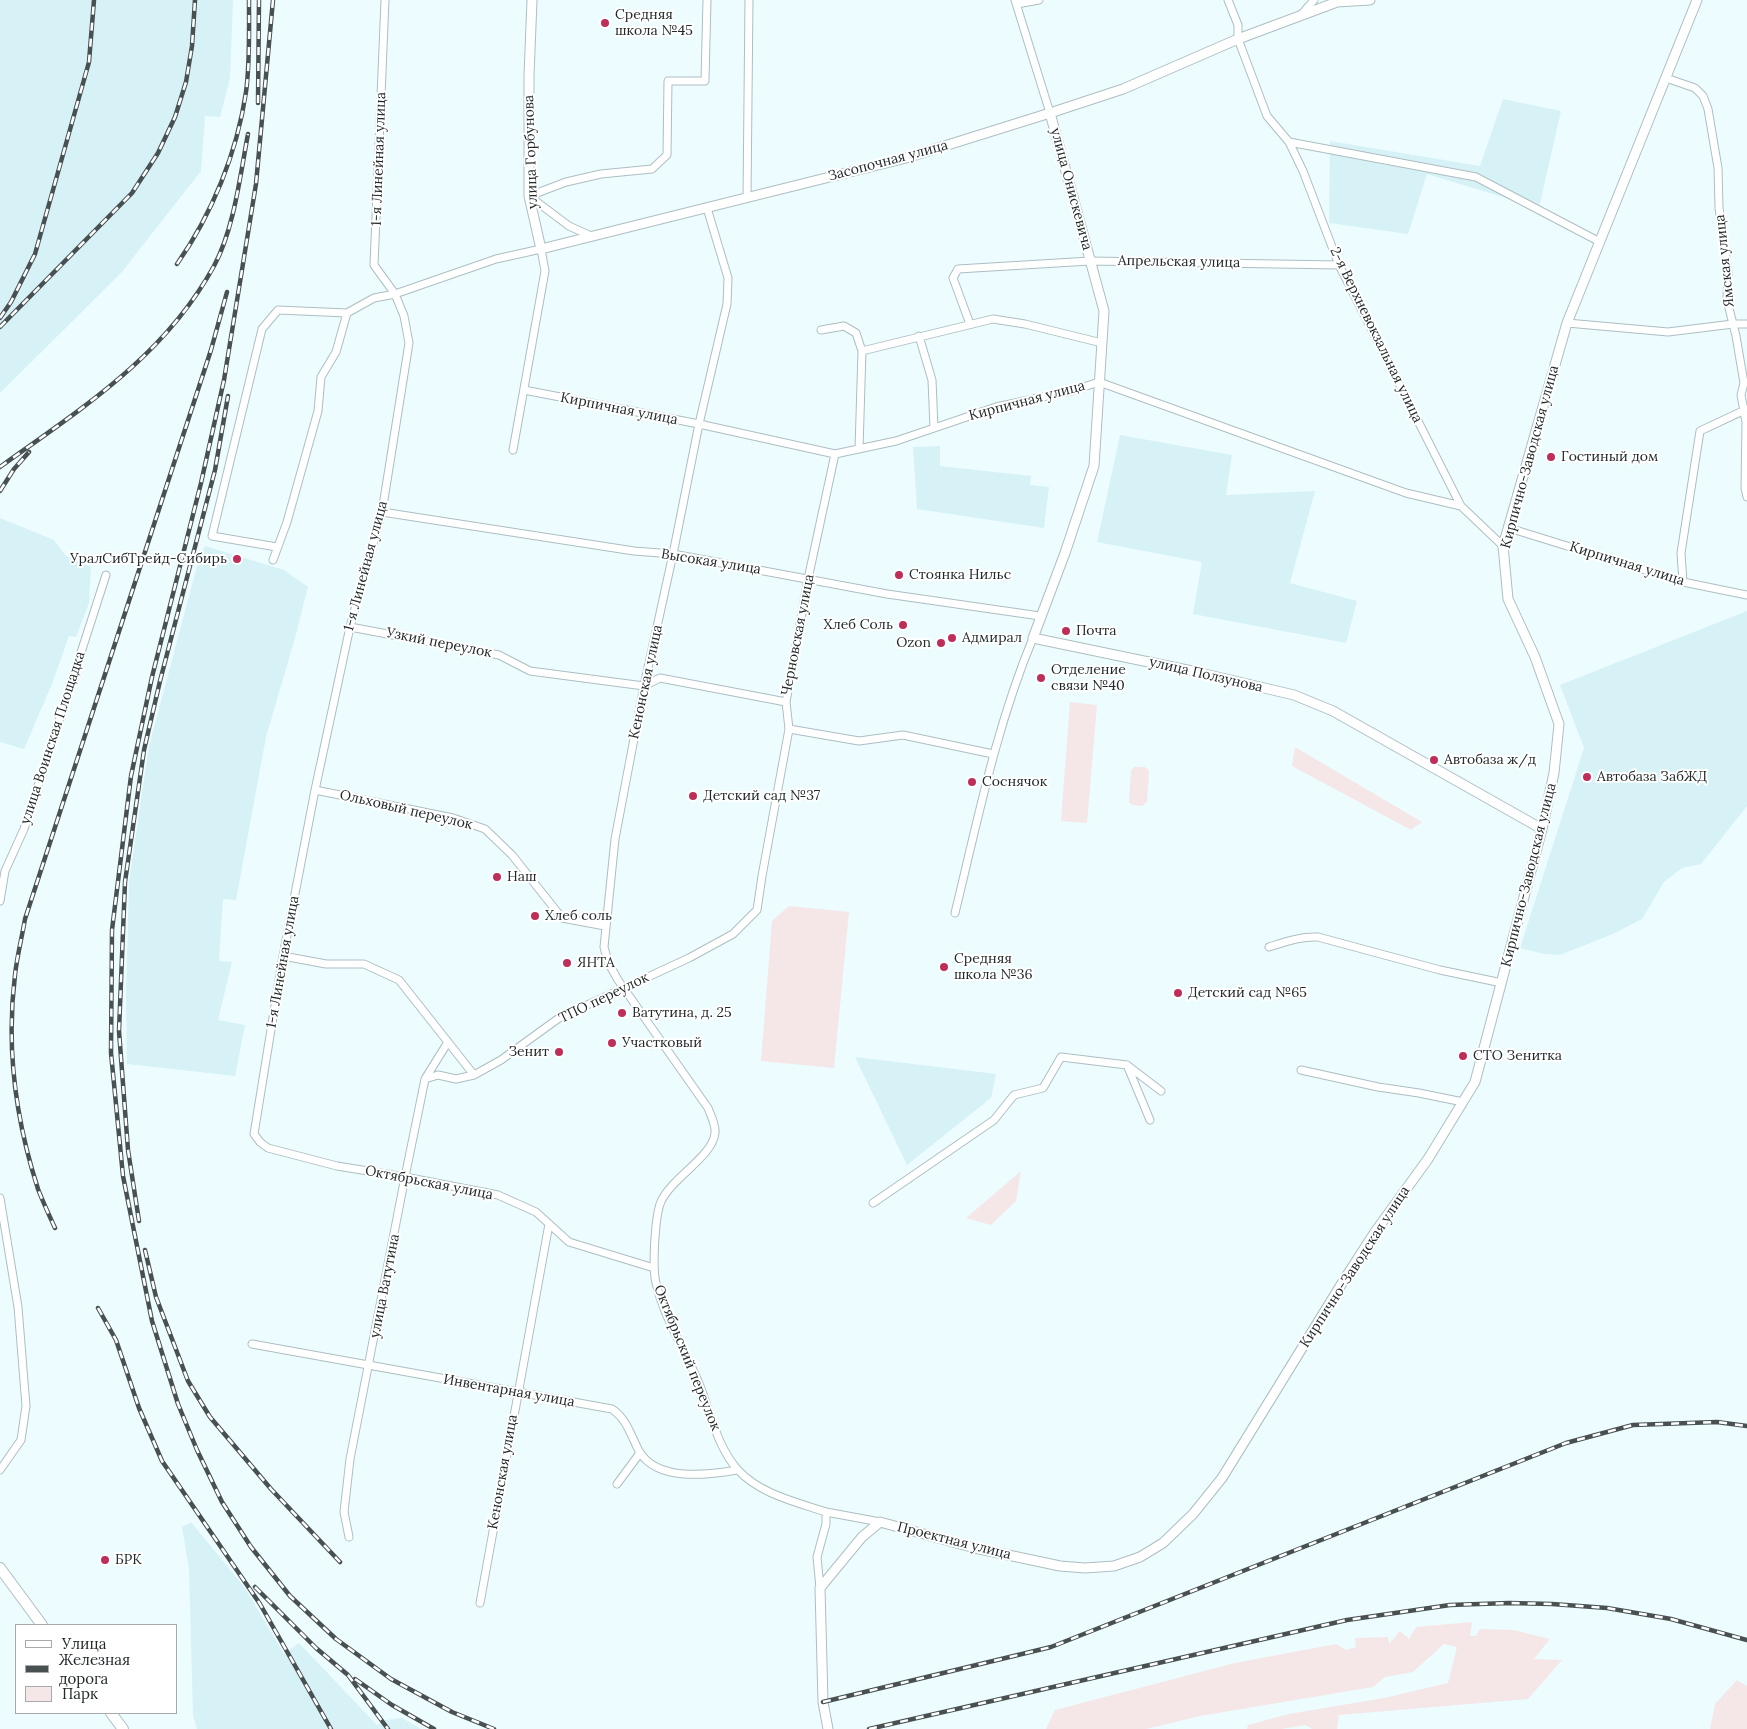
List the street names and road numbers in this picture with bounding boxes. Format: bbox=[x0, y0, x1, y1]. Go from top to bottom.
street label: 1-я Линейная улица bbox=[368, 92, 390, 226]
street label: улица Горбунова bbox=[521, 95, 541, 209]
street label: улица Онискевича bbox=[1047, 126, 1095, 252]
street label: Засопочная улица bbox=[826, 137, 950, 185]
street label: Ямская улица bbox=[1712, 214, 1738, 308]
street label: 2-я Верхневокзальная улица bbox=[1326, 244, 1426, 426]
street label: Апрельская улица bbox=[1118, 253, 1240, 271]
street label: Кирпично-Заводская улица bbox=[1497, 364, 1563, 550]
street label: Кирпичная улица bbox=[967, 377, 1087, 425]
street label: Кирпичная улица bbox=[559, 389, 679, 429]
street label: 1-я Линейная улица bbox=[341, 499, 391, 633]
street label: Кирпичная улица bbox=[1567, 539, 1687, 589]
street label: Высокая улица bbox=[660, 546, 762, 578]
street label: Черновская улица bbox=[778, 573, 818, 697]
street label: Кенонская улица bbox=[626, 623, 666, 741]
street label: Узкий переулок bbox=[385, 625, 493, 661]
street label: улица Воинская Площадка bbox=[17, 649, 89, 827]
street label: улица Ползунова bbox=[1148, 654, 1264, 696]
street label: Кирпично-Заводская улица bbox=[1498, 781, 1560, 969]
street label: Ольховый переулок bbox=[338, 787, 474, 833]
street label: 1-я Линейная улица bbox=[263, 895, 303, 1029]
street label: ТПО переулок bbox=[556, 969, 652, 1027]
street label: Октябрьская улица bbox=[364, 1162, 494, 1204]
street label: Кирпично-Заводская улица bbox=[1296, 1183, 1414, 1351]
street label: улица Ватутина bbox=[367, 1232, 403, 1340]
street label: Октябрьский переулок bbox=[650, 1283, 724, 1433]
street label: Инвентарная улица bbox=[442, 1371, 576, 1411]
street label: Кенонская улица bbox=[485, 1413, 521, 1531]
street label: Проектная улица bbox=[895, 1519, 1013, 1563]

